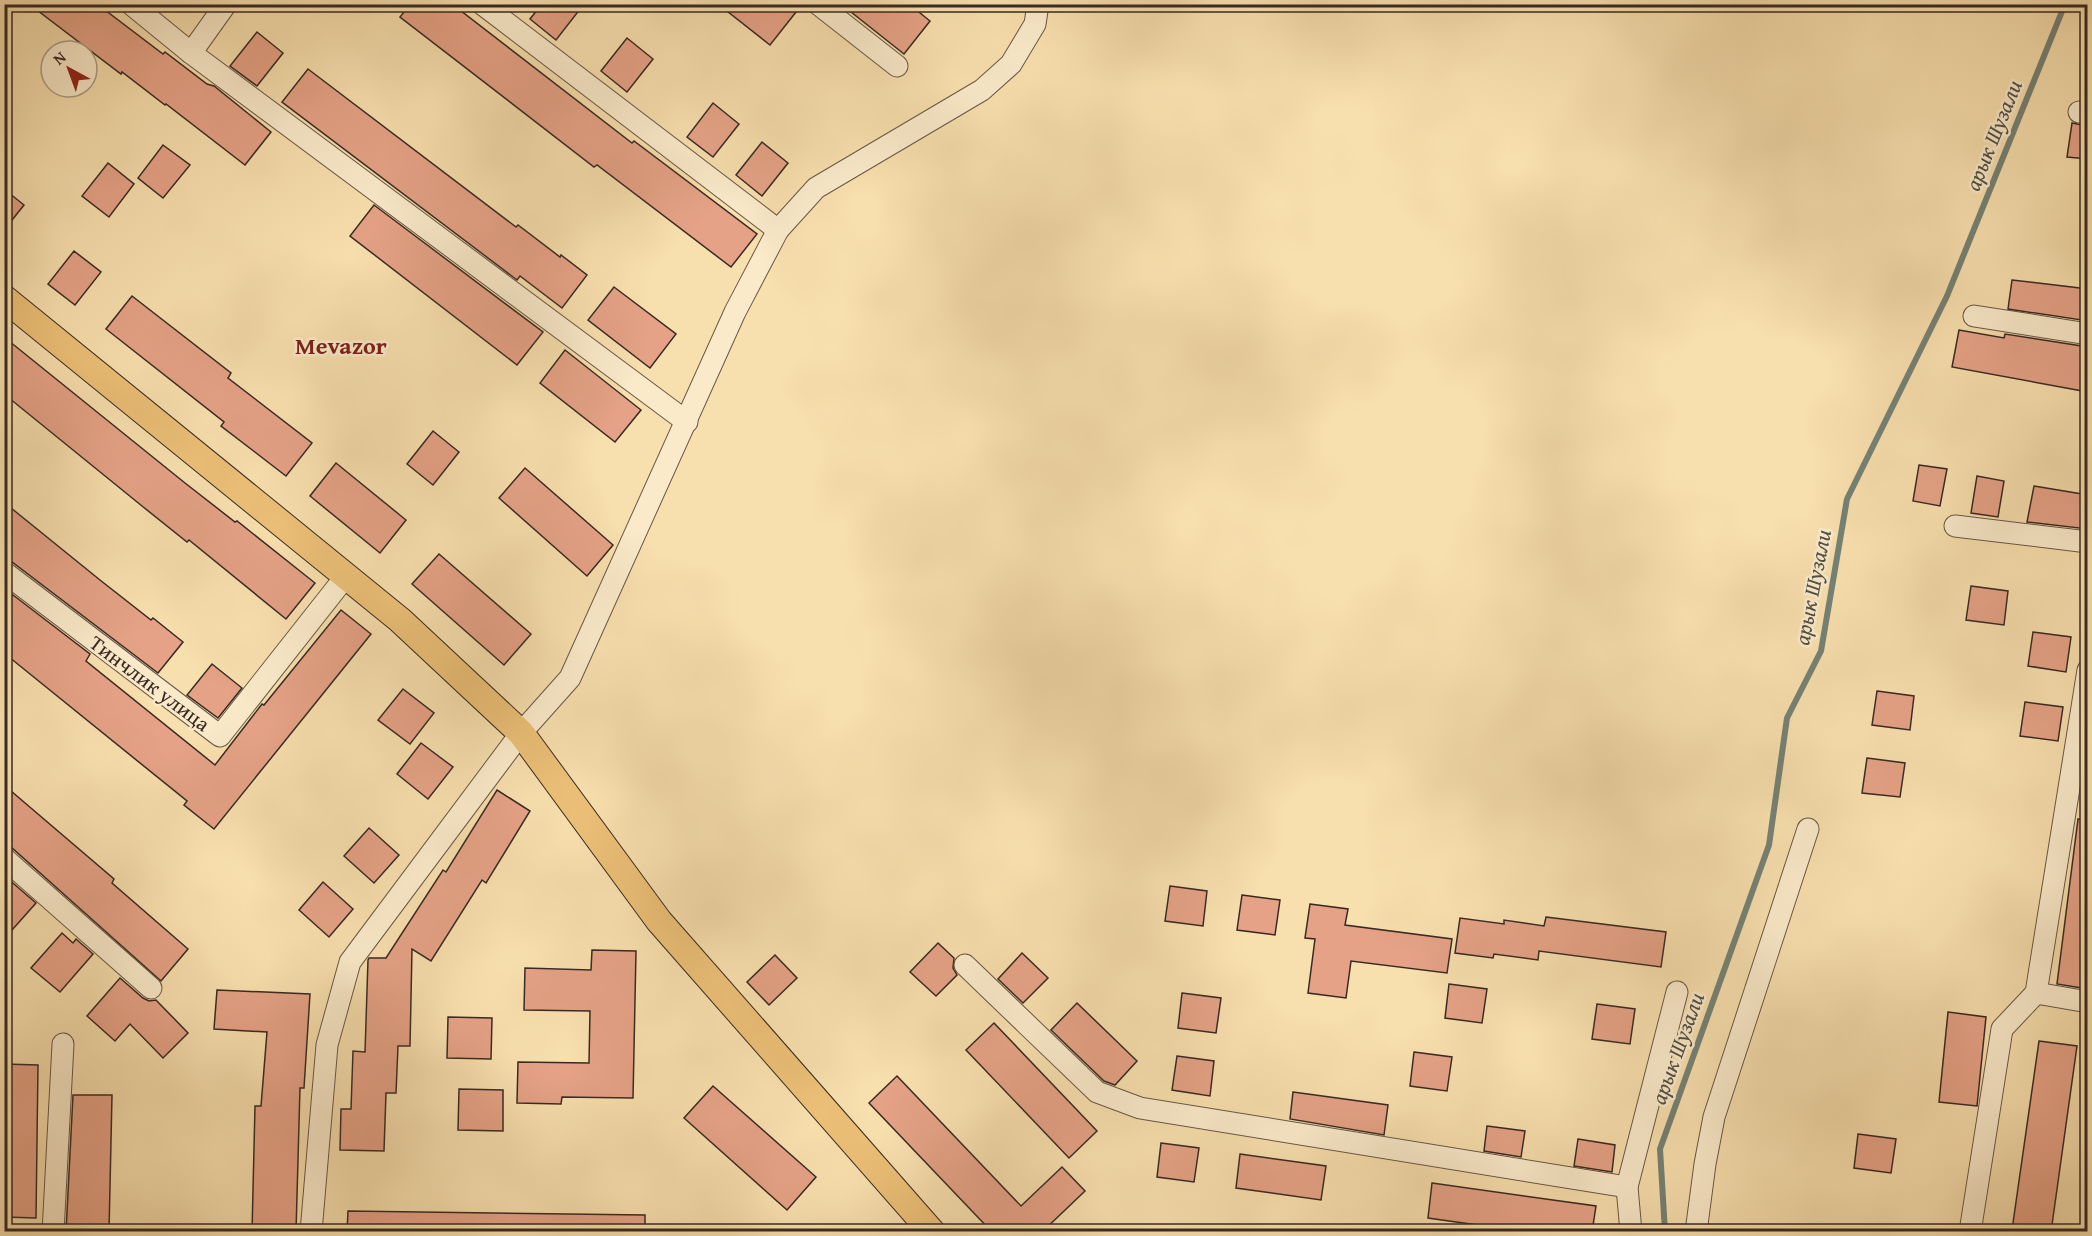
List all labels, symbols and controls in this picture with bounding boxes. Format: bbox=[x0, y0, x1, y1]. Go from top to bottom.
north arrow bbox=[39, 39, 99, 99]
text: N bbox=[47, 45, 71, 70]
water label: арык Шузали bbox=[1956, 75, 2030, 195]
district label: Mevazor bbox=[295, 328, 387, 363]
water label: арык Шузали bbox=[1785, 526, 1839, 648]
street label: Тинчлик улица bbox=[83, 627, 217, 739]
water label: арык Шузали bbox=[1642, 987, 1712, 1109]

